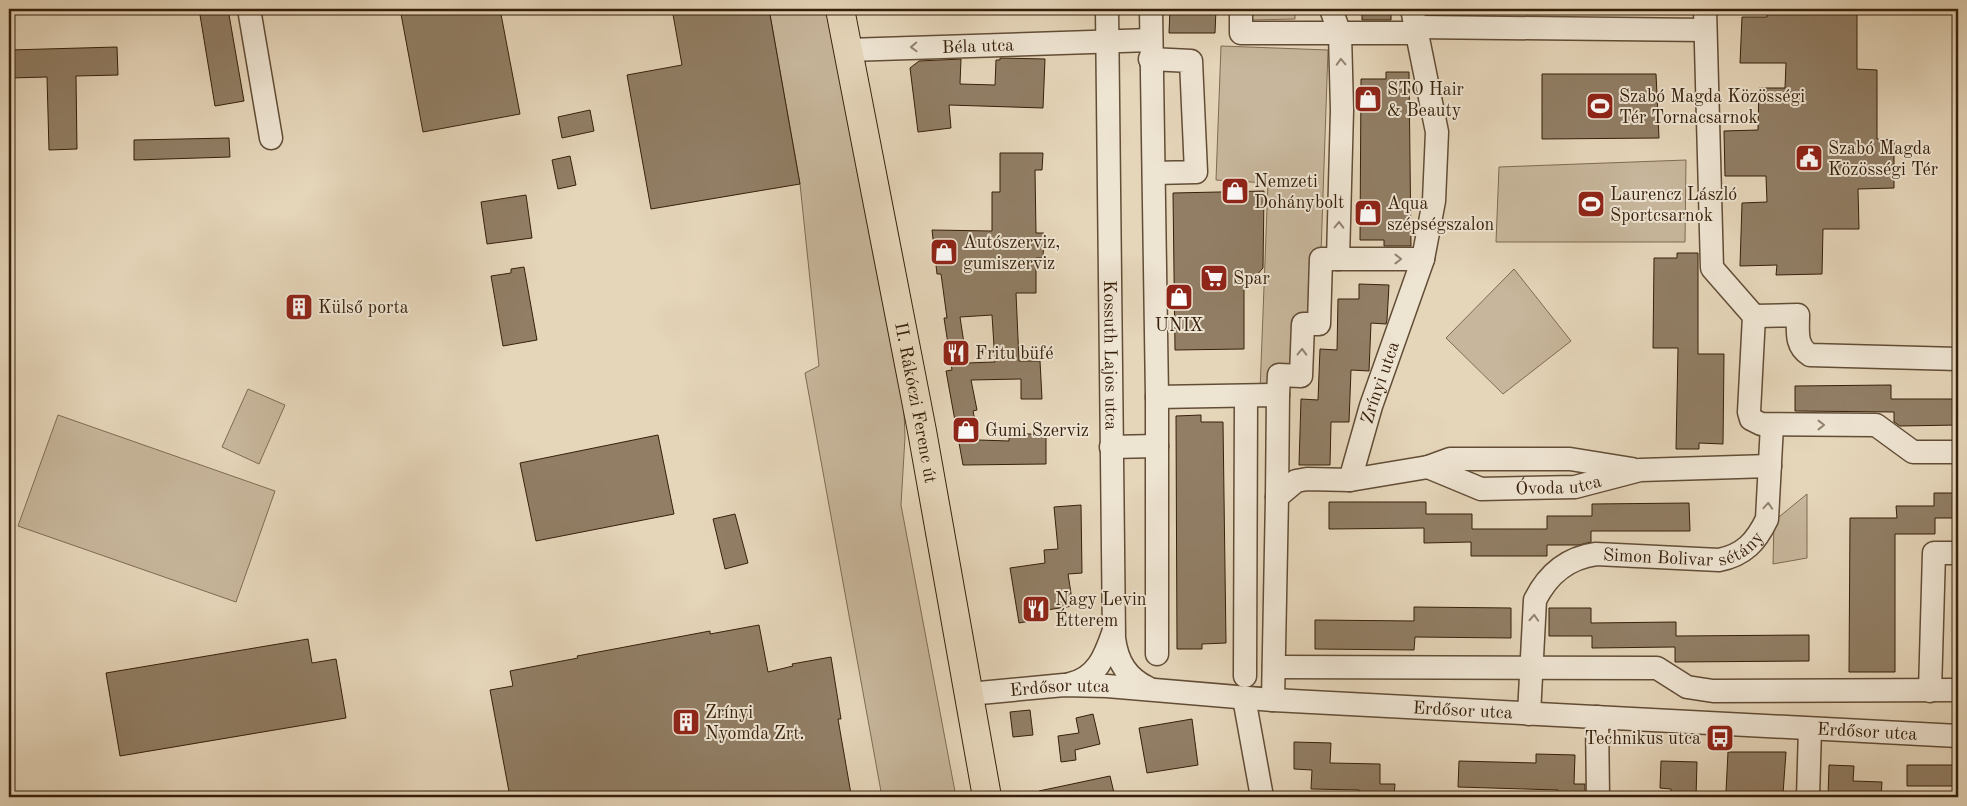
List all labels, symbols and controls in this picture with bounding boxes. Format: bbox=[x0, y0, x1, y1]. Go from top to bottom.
street label: Béla utca bbox=[942, 37, 1014, 57]
one-way arrow bbox=[910, 42, 918, 53]
one-way arrow bbox=[1335, 58, 1346, 66]
place label: STO Hair & Beauty bbox=[1387, 81, 1465, 120]
shop icon: STO Hair & Beauty bbox=[1353, 84, 1383, 114]
place label: Szabó Magda Közösségi Tér Tornacsarnok bbox=[1619, 88, 1805, 127]
sports icon: Szabó Magda Közösségi Tér Tornacsarnok bbox=[1585, 91, 1615, 121]
place label: Szabó Magda Közösségi Tér bbox=[1828, 140, 1939, 179]
public building icon: Szabó Magda Közösségi Tér bbox=[1794, 143, 1824, 173]
place label: Nemzeti Dohánybolt bbox=[1254, 173, 1344, 212]
shop icon: Nemzeti Dohánybolt bbox=[1220, 176, 1250, 206]
place label: Laurencz László Sportcsarnok bbox=[1610, 186, 1737, 225]
sports icon: Laurencz László Sportcsarnok bbox=[1576, 189, 1606, 219]
place label: Aqua szépségszalon bbox=[1387, 195, 1495, 234]
shop icon: Aqua szépségszalon bbox=[1353, 198, 1383, 228]
one-way arrow bbox=[1334, 221, 1344, 228]
place label: Autószerviz, gumiszerviz bbox=[963, 234, 1060, 273]
shop icon: Autószerviz, gumiszerviz bbox=[929, 237, 959, 267]
one-way arrow bbox=[1395, 254, 1403, 264]
supermarket icon: Spar bbox=[1199, 263, 1229, 293]
place label: Spar bbox=[1233, 270, 1270, 288]
street label: Kossuth Lajos utca bbox=[1100, 280, 1120, 430]
shop icon: UNIX bbox=[1164, 282, 1194, 312]
building icon: Külső porta bbox=[284, 292, 314, 322]
place label: Külső porta bbox=[318, 299, 409, 317]
place label: UNIX bbox=[1155, 317, 1204, 335]
street label: II. Rákóczi Ferenc út bbox=[891, 321, 939, 485]
restaurant icon: Fritu büfé bbox=[941, 338, 971, 368]
street label: Zrínyi utca bbox=[1358, 339, 1403, 426]
place label: Fritu büfé bbox=[975, 345, 1053, 363]
one-way arrow bbox=[1297, 348, 1307, 356]
shop icon: Gumi Szerviz bbox=[951, 415, 981, 445]
one-way arrow bbox=[1818, 420, 1825, 430]
place label: Gumi Szerviz bbox=[985, 422, 1089, 440]
street label: Óvoda utca bbox=[1515, 473, 1603, 498]
one-way arrow bbox=[1762, 501, 1773, 509]
street label: Simon Bolivar sétány bbox=[1602, 528, 1768, 570]
place label: Nagy Levin Étterem bbox=[1055, 591, 1147, 630]
restaurant icon: Nagy Levin Étterem bbox=[1021, 594, 1051, 624]
one-way arrow bbox=[1529, 614, 1540, 622]
street label: Erdősor utca bbox=[1009, 677, 1110, 700]
street label: Erdősor utca bbox=[1412, 699, 1513, 723]
place label: Zrínyi Nyomda Zrt. bbox=[705, 704, 805, 743]
building icon: Zrínyi Nyomda Zrt. bbox=[671, 707, 701, 737]
street label: Erdősor utca bbox=[1817, 721, 1918, 744]
bus stop icon: Technikus utca bbox=[1705, 723, 1735, 753]
place label: Technikus utca bbox=[1584, 730, 1701, 748]

